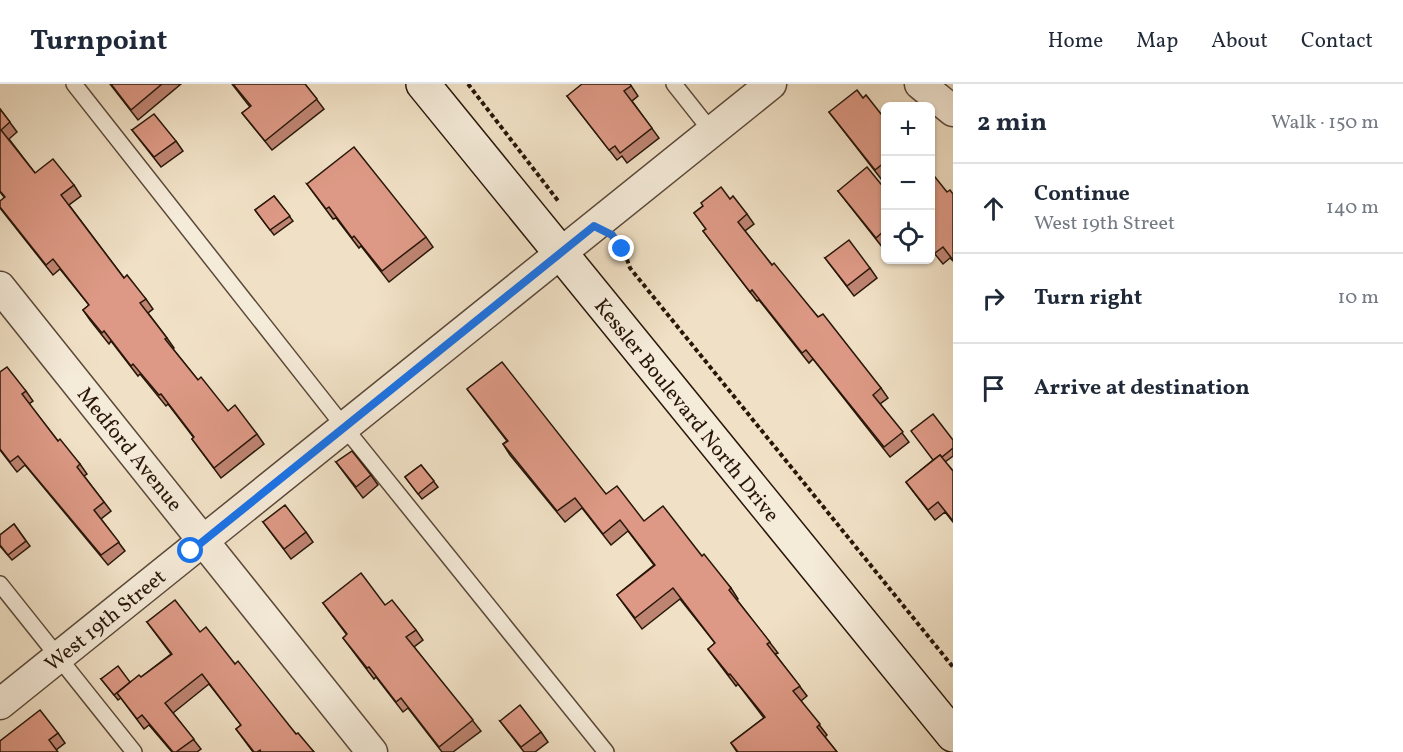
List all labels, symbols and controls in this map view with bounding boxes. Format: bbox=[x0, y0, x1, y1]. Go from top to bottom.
text: Turnpoint bbox=[30, 22, 167, 61]
text: Home bbox=[1048, 27, 1103, 56]
text: Map bbox=[1136, 27, 1178, 56]
text: About bbox=[1211, 27, 1268, 56]
text: Contact bbox=[1301, 27, 1373, 56]
map controls bbox=[881, 102, 935, 264]
button: + bbox=[881, 102, 935, 156]
text: 2 min bbox=[977, 105, 1047, 141]
text: Walk · 150 m bbox=[1271, 109, 1379, 137]
button: − bbox=[881, 156, 935, 210]
text: Continue bbox=[1034, 179, 1130, 210]
icon: ahead bbox=[977, 192, 1010, 225]
text: 140 m bbox=[1326, 194, 1379, 222]
button: locate bbox=[881, 210, 935, 264]
text: West 19th Street bbox=[1034, 210, 1175, 238]
route end bbox=[608, 235, 634, 261]
icon: right bbox=[977, 282, 1010, 315]
text: Turn right bbox=[1034, 283, 1142, 314]
text: 10 m bbox=[1338, 284, 1379, 312]
street label: Kessler Boulevard North Drive bbox=[586, 293, 785, 529]
icon: arrive bbox=[977, 372, 1010, 405]
text: Arrive at destination bbox=[1034, 373, 1250, 404]
street label: Medford Avenue bbox=[69, 381, 188, 518]
route start bbox=[177, 537, 203, 563]
street label: West 19th Street bbox=[39, 563, 173, 679]

